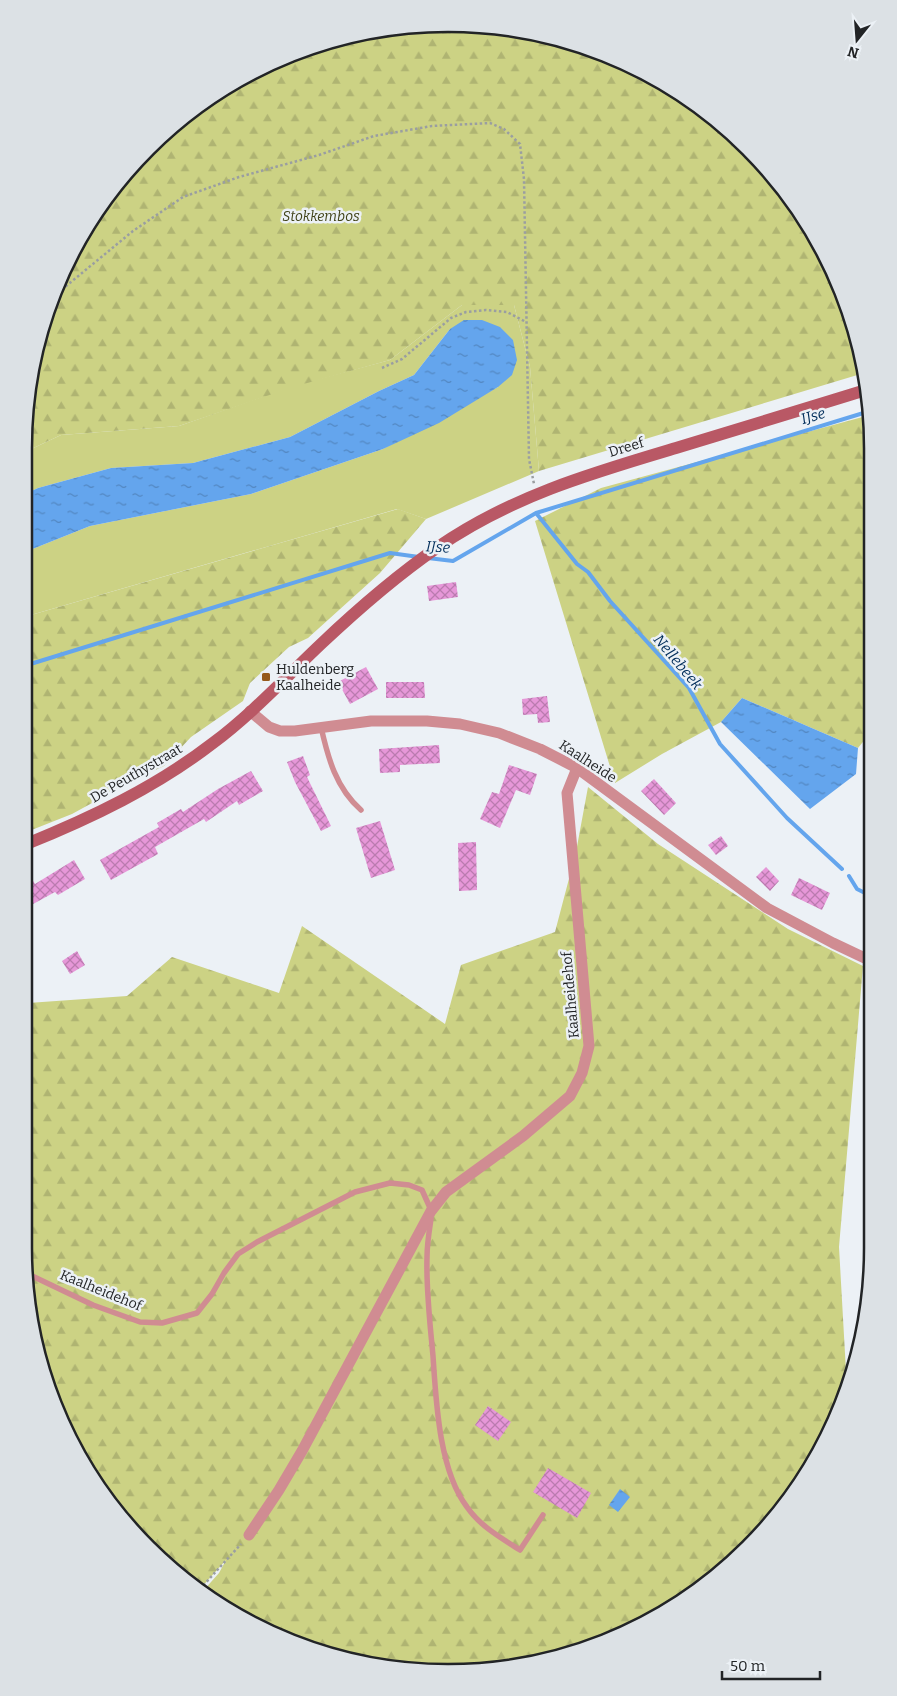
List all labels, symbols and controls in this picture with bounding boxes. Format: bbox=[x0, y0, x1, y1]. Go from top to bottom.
north arrow bbox=[832, 15, 882, 65]
text: N bbox=[846, 42, 861, 62]
park label: Stokkembos bbox=[282, 208, 360, 225]
water label: IJse bbox=[799, 404, 828, 428]
street label: Dreef bbox=[607, 434, 647, 461]
water label: IJse bbox=[425, 537, 451, 557]
water label: Nellebeek bbox=[650, 631, 707, 694]
place label: Huldenberg Kaalheide bbox=[276, 661, 354, 694]
marker: Huldenberg Kaalheide bbox=[260, 671, 272, 683]
street label: Kaalheide bbox=[556, 737, 620, 786]
street label: De Peuthystraat bbox=[87, 740, 185, 807]
street label: Kaalheidehof bbox=[558, 950, 583, 1039]
street label: Kaalheidehof bbox=[57, 1266, 145, 1315]
scale bar bbox=[722, 1648, 820, 1680]
text: 50 m bbox=[730, 1657, 766, 1675]

